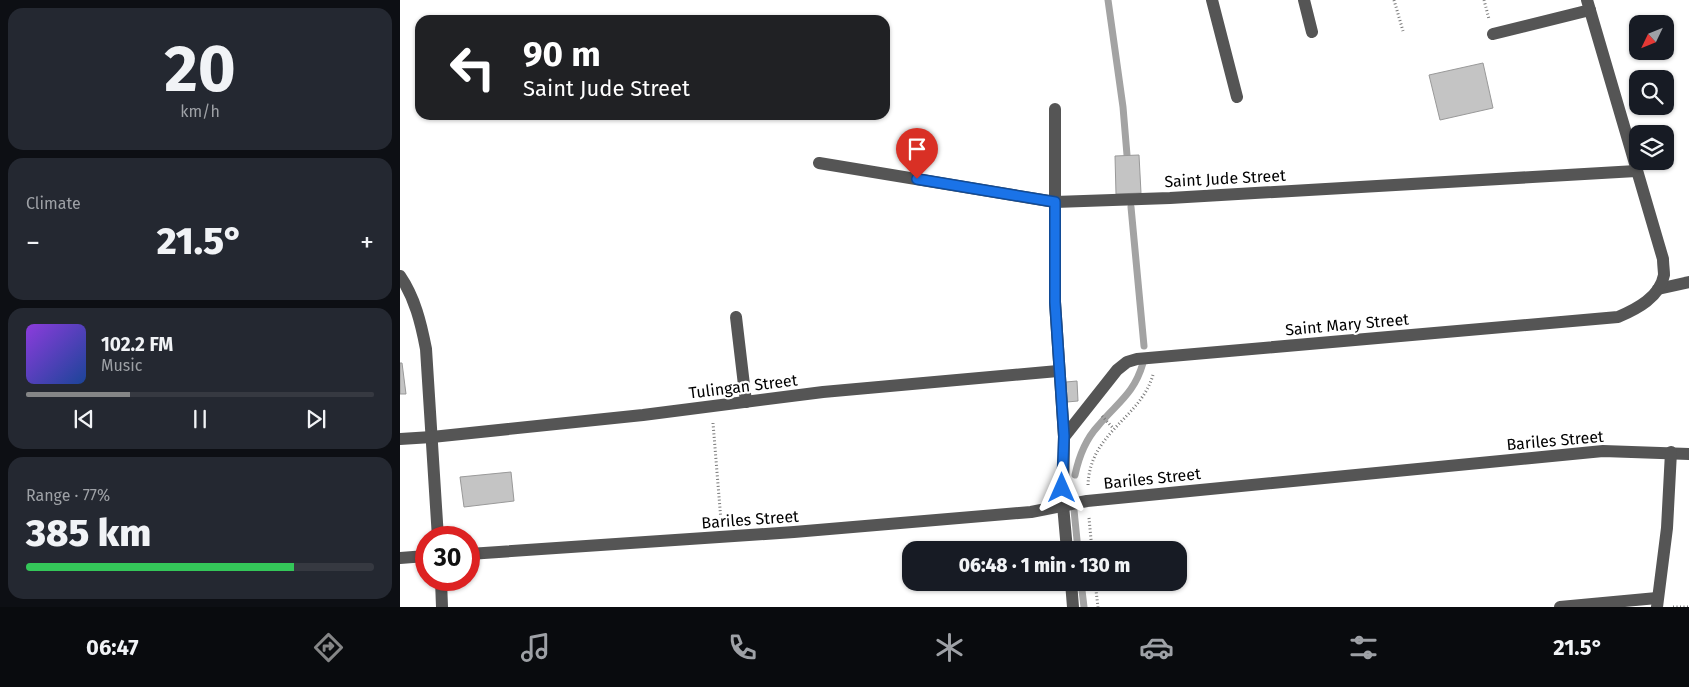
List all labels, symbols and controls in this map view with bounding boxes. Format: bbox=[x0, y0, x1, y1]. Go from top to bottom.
north arrow bbox=[1629, 15, 1674, 60]
map controls bbox=[1629, 15, 1674, 170]
text: 20 bbox=[164, 30, 236, 108]
text: 90 m bbox=[523, 33, 601, 75]
icon: left bbox=[440, 35, 505, 100]
button: search bbox=[1629, 70, 1674, 115]
text: Saint Jude Street bbox=[523, 75, 690, 102]
text: km/h bbox=[180, 102, 220, 121]
button: layers bbox=[1629, 125, 1674, 170]
pin bbox=[896, 128, 938, 179]
icon: arrive bbox=[903, 135, 931, 163]
street label: Saint Jude Street bbox=[1164, 166, 1286, 191]
text: Climate bbox=[26, 194, 81, 213]
text: 21.5° bbox=[157, 218, 243, 264]
text: − bbox=[26, 226, 40, 259]
text: + bbox=[360, 226, 374, 259]
street label: Saint Mary Street bbox=[1284, 310, 1410, 339]
text: 102.2 FM bbox=[101, 333, 173, 356]
text: Music bbox=[101, 356, 142, 375]
street label: Tulingan Street bbox=[688, 370, 799, 403]
icon: previous bbox=[70, 405, 98, 433]
icon: pause bbox=[186, 405, 214, 433]
icon: next bbox=[302, 405, 330, 433]
street label: Bariles Street bbox=[1506, 427, 1605, 454]
position arrow bbox=[1035, 461, 1087, 513]
street label: Bariles Street bbox=[1103, 464, 1202, 493]
text: Range · 77% bbox=[26, 486, 110, 505]
street label: Bariles Street bbox=[701, 507, 800, 532]
text: 385 km bbox=[26, 510, 151, 556]
speed limit sign: 30 bbox=[415, 526, 480, 591]
text: 06:48 · 1 min · 130 m bbox=[959, 554, 1130, 577]
icon: directions bbox=[311, 630, 346, 665]
icon: music bbox=[518, 630, 553, 665]
icon: phone bbox=[725, 630, 760, 665]
icon: climate bbox=[932, 630, 967, 665]
icon: car bbox=[1139, 630, 1174, 665]
icon: filters bbox=[1346, 630, 1381, 665]
text: 06:47 bbox=[86, 634, 139, 661]
text: 21.5° bbox=[1553, 634, 1603, 661]

